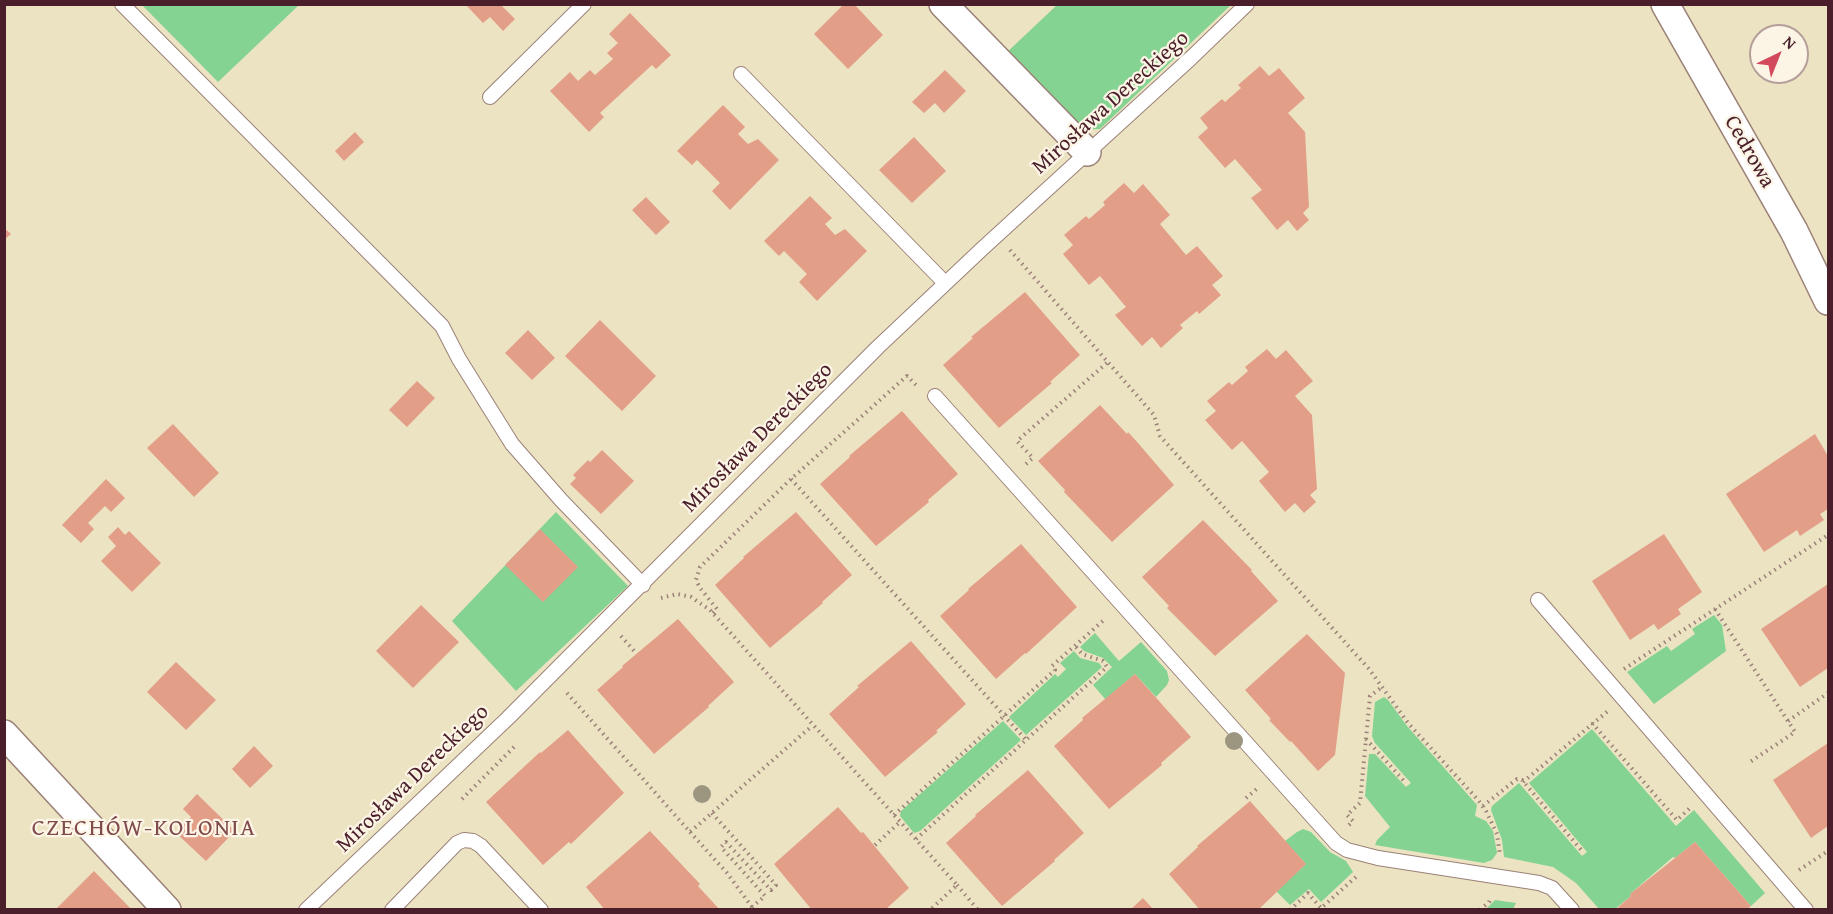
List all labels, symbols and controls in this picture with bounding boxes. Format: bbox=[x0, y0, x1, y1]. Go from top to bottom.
north arrow bbox=[1749, 24, 1809, 84]
street label: Mirosława Dereckiego bbox=[1027, 26, 1195, 180]
text: N bbox=[1778, 30, 1802, 55]
street label: Cedrowa bbox=[1718, 111, 1780, 193]
street label: Mirosława Dereckiego bbox=[677, 357, 839, 519]
street label: Mirosława Dereckiego bbox=[331, 699, 495, 859]
district label: CZECHÓW-KOLONIA bbox=[32, 815, 256, 843]

